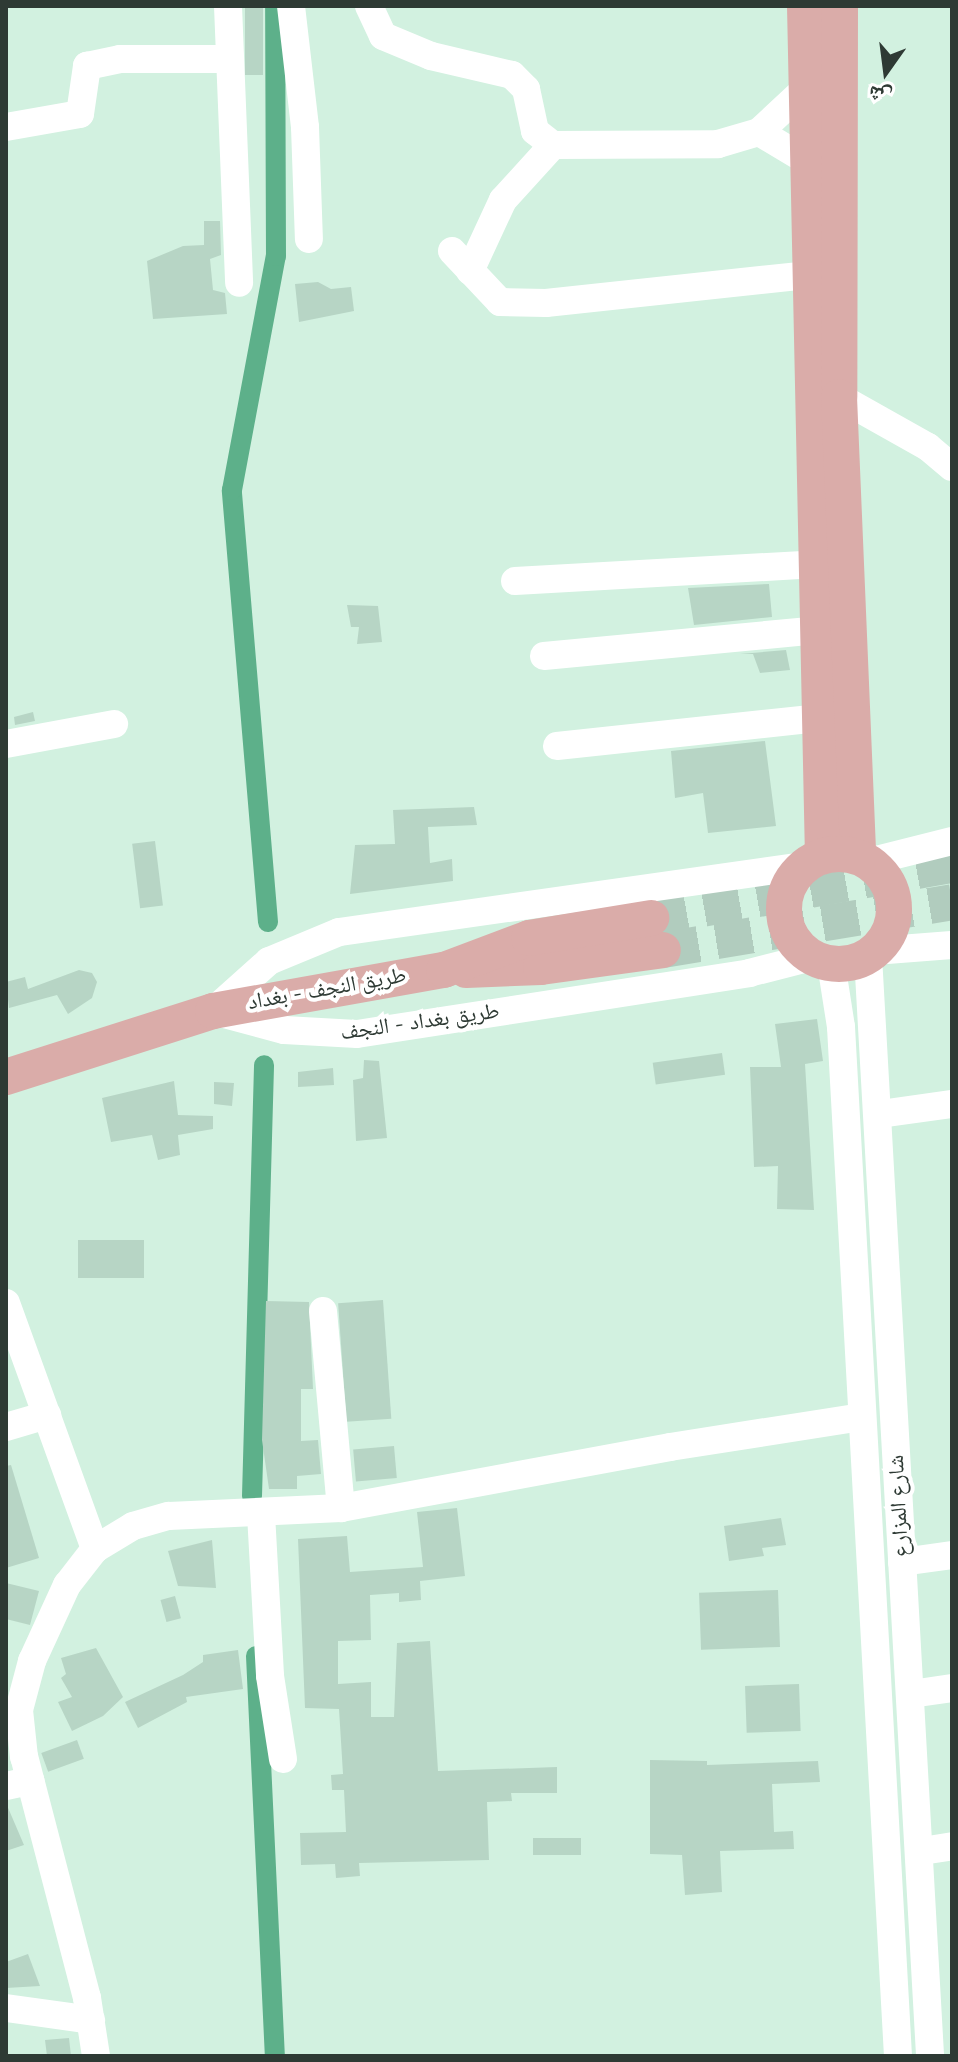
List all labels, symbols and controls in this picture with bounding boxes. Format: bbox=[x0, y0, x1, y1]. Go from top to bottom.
north arrow bbox=[846, 32, 926, 112]
text: ش bbox=[865, 78, 895, 113]
street label: طريق النجف - بغداد bbox=[246, 962, 408, 1016]
street label: طريق بغداد - النجف bbox=[339, 998, 501, 1046]
street label: شارع المزارع bbox=[883, 1454, 915, 1558]

